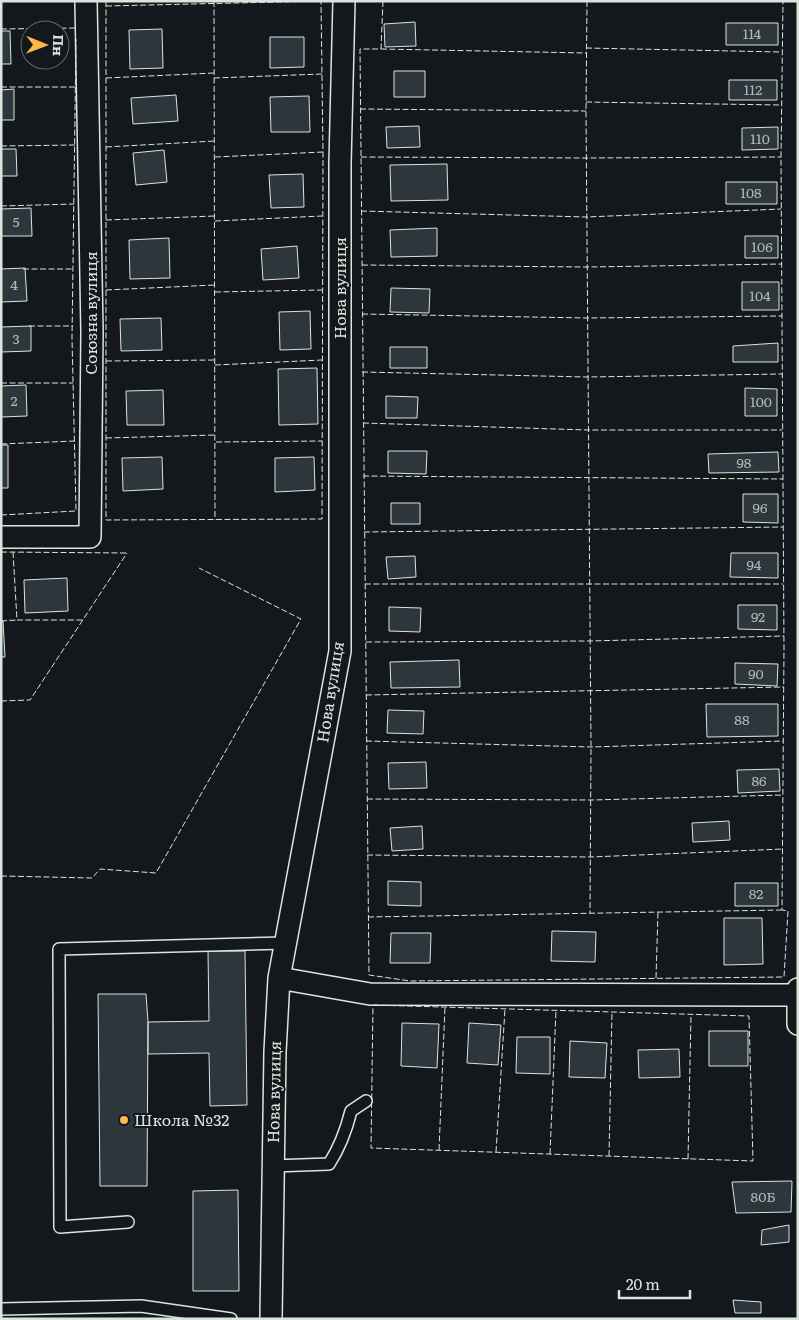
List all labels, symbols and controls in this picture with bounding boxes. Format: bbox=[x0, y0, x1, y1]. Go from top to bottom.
north arrow bbox=[20, 20, 70, 70]
house number: 114 bbox=[743, 23, 762, 43]
text: Пн bbox=[49, 34, 69, 56]
house number: 112 bbox=[744, 79, 762, 99]
house number: 110 bbox=[750, 128, 770, 148]
house number: 108 bbox=[740, 182, 762, 202]
house number: 5 bbox=[12, 211, 20, 231]
house number: 106 bbox=[751, 236, 773, 256]
street label: Нова вулиця bbox=[327, 237, 351, 339]
street label: Союзна вулиця bbox=[78, 251, 102, 375]
house number: 4 bbox=[10, 274, 18, 294]
house number: 104 bbox=[749, 285, 771, 305]
house number: 3 bbox=[12, 328, 20, 348]
house number: 2 bbox=[10, 390, 18, 410]
house number: 100 bbox=[750, 391, 772, 411]
house number: 98 bbox=[736, 452, 752, 472]
house number: 96 bbox=[753, 497, 768, 517]
house number: 94 bbox=[746, 554, 762, 574]
house number: 92 bbox=[751, 606, 765, 626]
street label: Нова вулиця bbox=[309, 639, 349, 744]
house number: 90 bbox=[748, 663, 764, 683]
house number: 88 bbox=[734, 709, 750, 729]
house number: 86 bbox=[751, 770, 767, 790]
house number: 82 bbox=[749, 883, 763, 903]
street label: Нова вулиця bbox=[260, 1041, 286, 1143]
place label: Школа №32 bbox=[134, 1107, 229, 1131]
marker: Школа №32 bbox=[118, 1114, 130, 1126]
house number: 80Б bbox=[750, 1186, 776, 1206]
scale bar bbox=[619, 1268, 690, 1300]
text: 20 m bbox=[626, 1272, 660, 1295]

